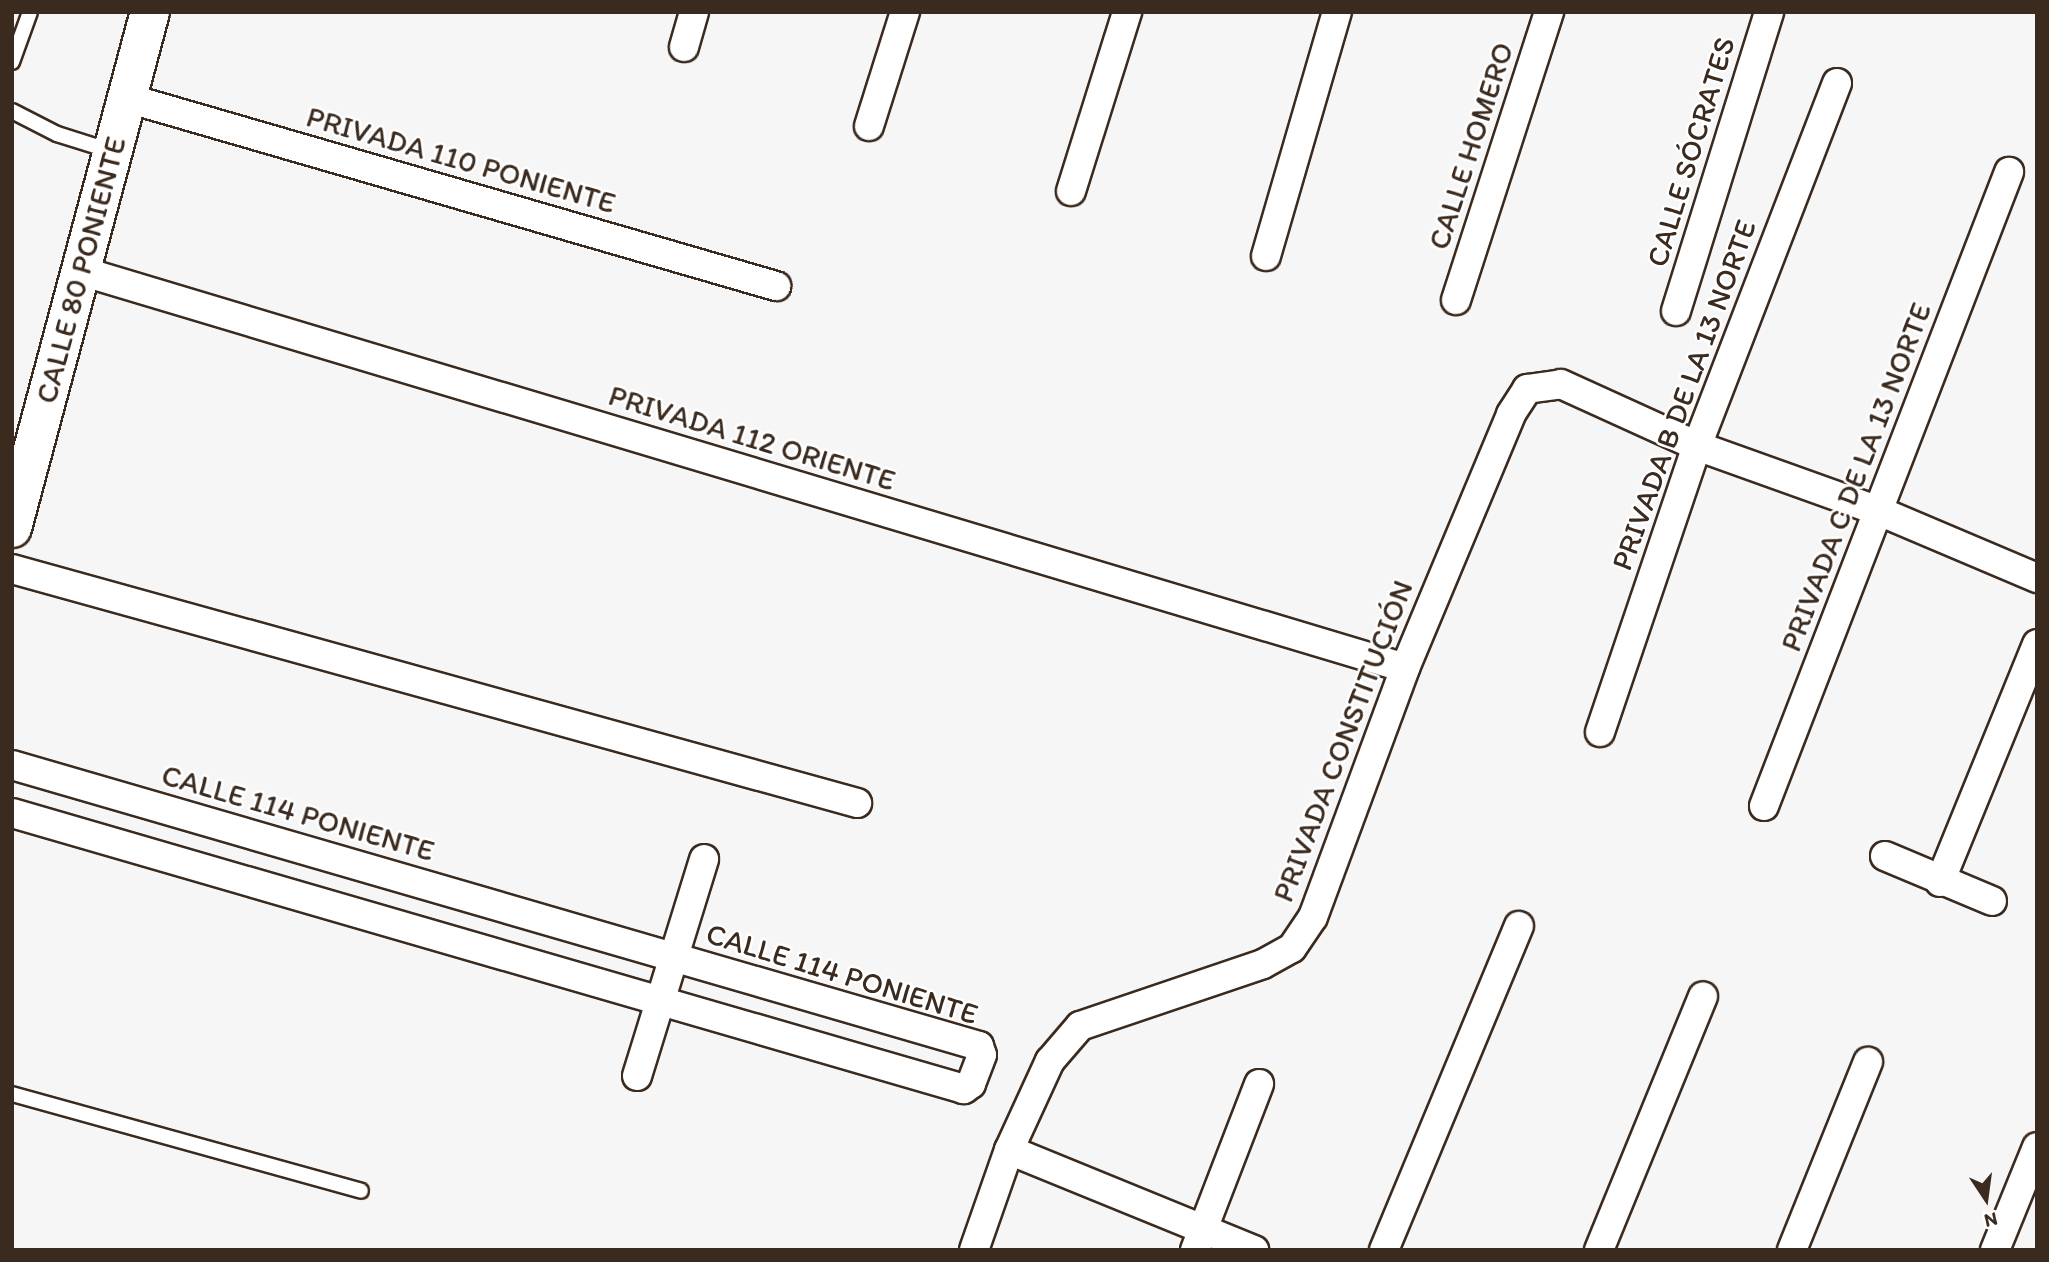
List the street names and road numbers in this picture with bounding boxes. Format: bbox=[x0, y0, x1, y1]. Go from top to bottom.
street label: CALLE SÓCRATES bbox=[1639, 34, 1743, 270]
street label: CALLE HOMERO bbox=[1421, 38, 1521, 254]
street label: PRIVADA 110 PONIENTE bbox=[302, 99, 620, 221]
street label: CALLE 80 PONIENTE bbox=[29, 134, 133, 406]
street label: PRIVADA B DE LA 13 NORTE bbox=[1604, 214, 1764, 576]
street label: PRIVADA C DE LA 13 NORTE bbox=[1773, 297, 1939, 657]
street label: PRIVADA 112 ORIENTE bbox=[604, 377, 900, 499]
street label: PRIVADA CONSTITUCIÓN bbox=[1265, 575, 1421, 907]
street label: CALLE 114 PONIENTE bbox=[157, 757, 439, 869]
street label: CALLE 114 PONIENTE bbox=[702, 916, 982, 1032]

